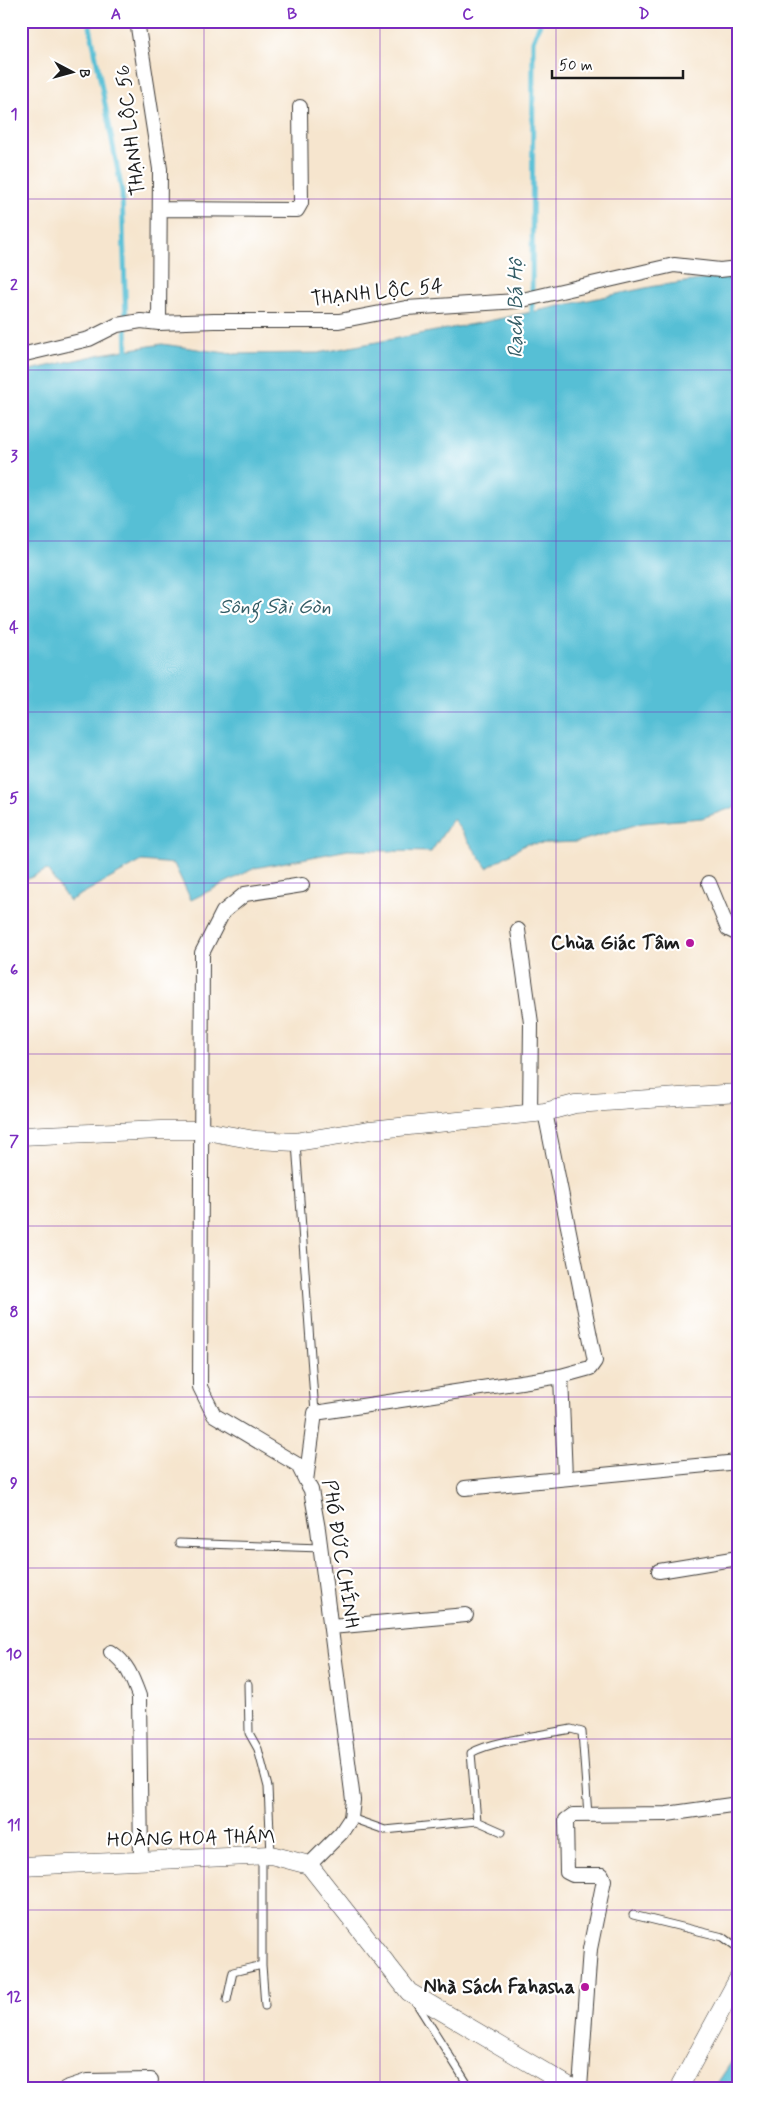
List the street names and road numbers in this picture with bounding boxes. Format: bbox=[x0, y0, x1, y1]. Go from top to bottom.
street label: THẠNH LỘC 56 bbox=[110, 63, 152, 197]
street label: THẠNH LỘC 54 bbox=[310, 273, 444, 313]
street label: PHÓ ĐỨC CHÍNH bbox=[315, 1478, 365, 1630]
street label: HOÀNG HOA THÁM bbox=[107, 1824, 275, 1854]

